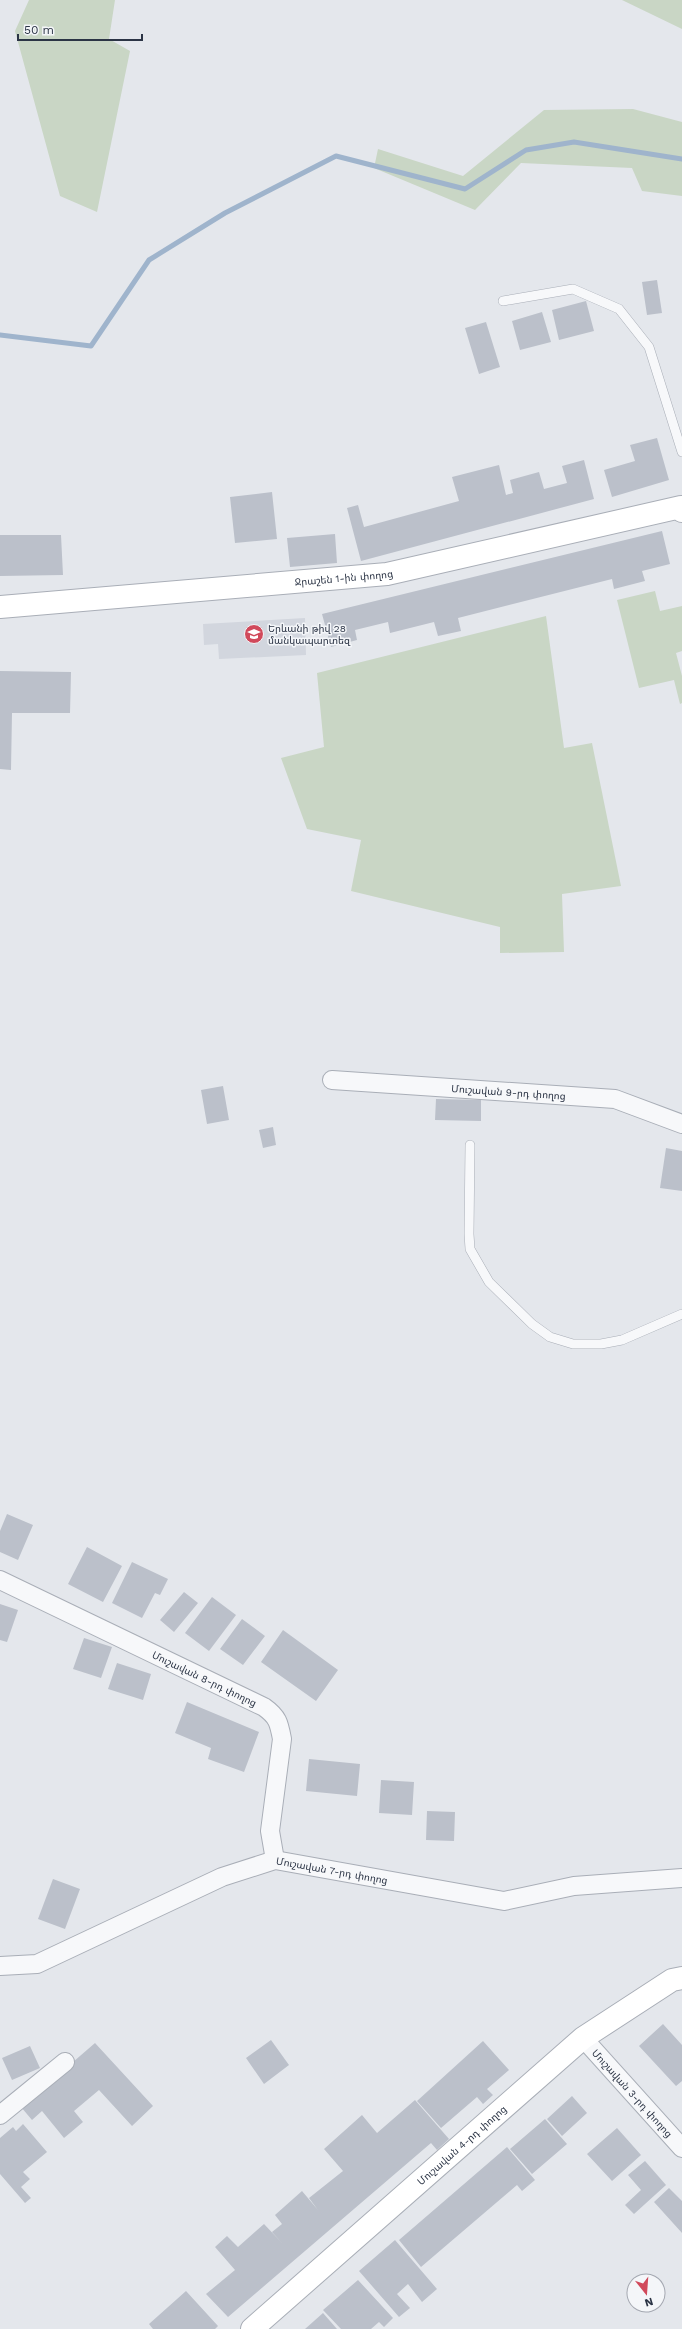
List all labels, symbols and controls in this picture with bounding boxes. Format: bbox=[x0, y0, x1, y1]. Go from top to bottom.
scale bar bbox=[18, 16, 142, 42]
text: 50 m bbox=[24, 23, 54, 37]
street label: Ջրաշեն 1-ին փողոց bbox=[294, 567, 394, 587]
school or university icon: Երևանի թիվ 28 մանկապարտեզ bbox=[243, 623, 265, 645]
place label: Երևանի թիվ 28 մանկապարտեզ bbox=[268, 623, 351, 646]
street label: Մուշավան 9-րդ փողոց bbox=[451, 1083, 566, 1101]
street label: Մուշավան 8-րդ փողոց bbox=[150, 1649, 259, 1708]
street label: Մուշավան 7-րդ փողոց bbox=[275, 1855, 389, 1886]
street label: Մուշավան 3-րդ փողոց bbox=[590, 2047, 675, 2139]
street label: Մուշավան 4-րդ փողոց bbox=[415, 2103, 508, 2187]
north arrow bbox=[626, 2273, 666, 2313]
text: N bbox=[643, 2295, 655, 2309]

